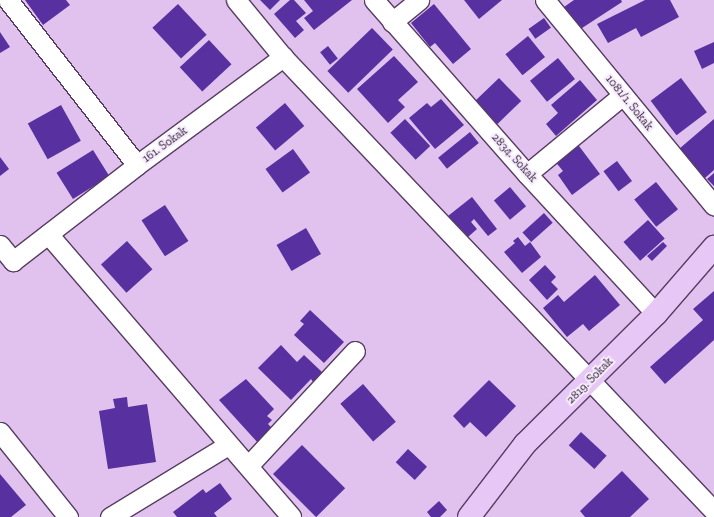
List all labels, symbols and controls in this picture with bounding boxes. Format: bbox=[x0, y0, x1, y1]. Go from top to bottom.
street label: 1081/1. Sokak bbox=[602, 72, 656, 134]
street label: 161. Sokak bbox=[140, 124, 190, 166]
street label: 2834. Sokak bbox=[488, 130, 540, 186]
street label: 2819. Sokak bbox=[564, 355, 616, 407]

